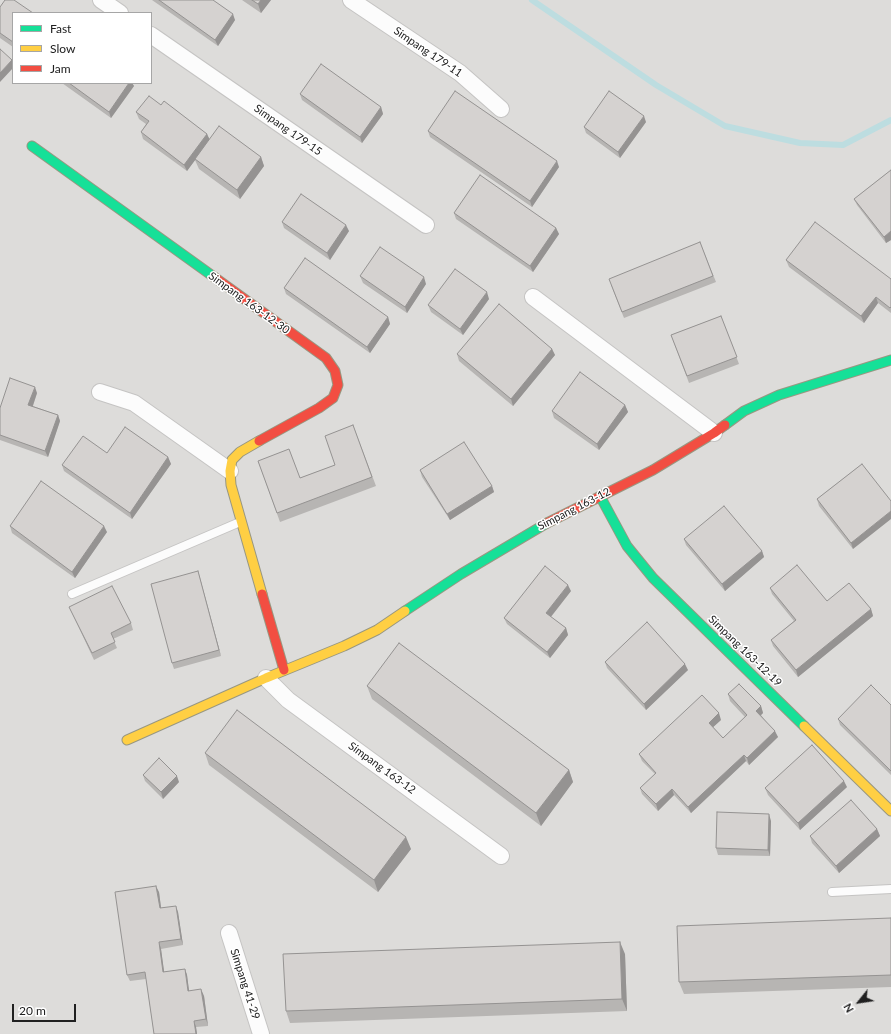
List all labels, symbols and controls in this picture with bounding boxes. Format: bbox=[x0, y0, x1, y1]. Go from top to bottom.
legend bbox=[12, 12, 152, 84]
text: Fast bbox=[50, 21, 71, 36]
street label: Simpang 179-11 bbox=[391, 24, 465, 80]
text: Slow bbox=[50, 41, 75, 56]
text: Jam bbox=[50, 61, 71, 76]
street label: Simpang 179-15 bbox=[251, 102, 325, 158]
street label: Simpang 163-12-30 bbox=[206, 269, 292, 337]
street label: Simpang 163-12 bbox=[535, 485, 613, 533]
street label: Simpang 163-12-19 bbox=[706, 613, 784, 689]
street label: Simpang 163-12 bbox=[346, 739, 418, 797]
street label: Simpang 41-29 bbox=[227, 947, 263, 1021]
north arrow bbox=[839, 982, 879, 1022]
scale bar bbox=[14, 996, 78, 1022]
text: N bbox=[840, 1001, 856, 1015]
text: 20 m bbox=[19, 1003, 46, 1018]

